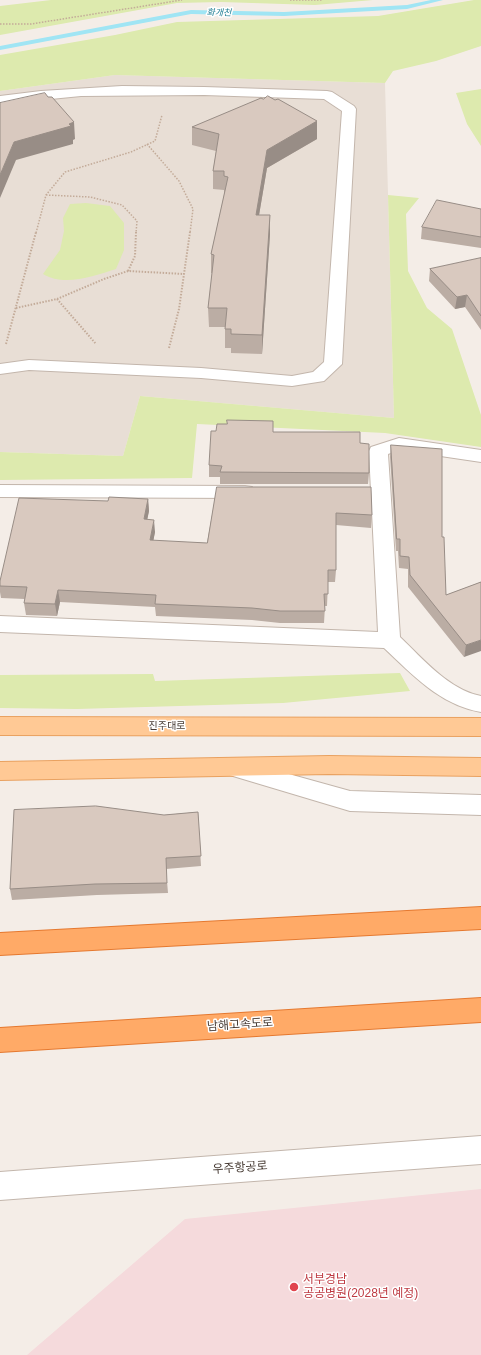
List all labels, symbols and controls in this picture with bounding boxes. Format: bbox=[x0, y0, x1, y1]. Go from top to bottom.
water label: 화개천 bbox=[206, 7, 232, 19]
street label: 진주대로 bbox=[149, 720, 185, 732]
street label: 남해고속도로 bbox=[206, 1016, 274, 1034]
street label: 우주항공로 bbox=[212, 1159, 268, 1177]
place label: 서부경남 공공병원(2028년 예정) bbox=[303, 1273, 418, 1301]
marker: 서부경남 공공병원(2028년 예정) bbox=[288, 1281, 300, 1293]

